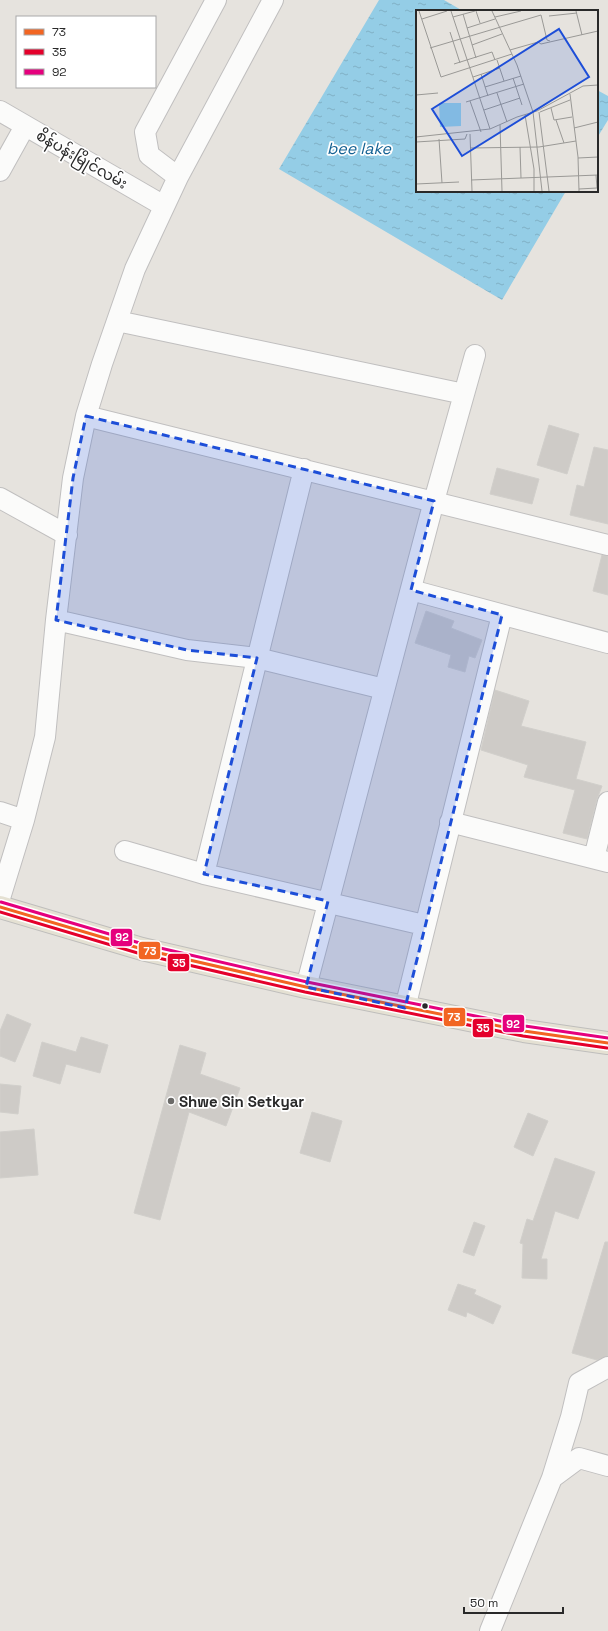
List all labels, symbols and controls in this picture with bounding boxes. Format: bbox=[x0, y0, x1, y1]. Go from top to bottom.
inset map bbox=[416, 10, 598, 192]
legend bbox=[16, 16, 156, 88]
text: 73 bbox=[52, 24, 66, 40]
text: 35 bbox=[52, 44, 66, 60]
text: 92 bbox=[52, 64, 67, 80]
street label: စိန်ပန်းမြိုင်လမ်း bbox=[32, 125, 131, 195]
water label: bee lake bbox=[327, 138, 392, 159]
line badge: 92 bbox=[110, 928, 133, 947]
text: 92 bbox=[115, 930, 129, 944]
line badge: 73 bbox=[138, 941, 161, 960]
text: 73 bbox=[144, 944, 157, 958]
line badge: 35 bbox=[167, 953, 190, 972]
text: 35 bbox=[172, 956, 186, 970]
unlabelled marker bbox=[420, 1001, 430, 1011]
line badge: 73 bbox=[443, 1007, 466, 1027]
text: 73 bbox=[448, 1010, 461, 1024]
line badge: 92 bbox=[502, 1014, 525, 1033]
text: 92 bbox=[506, 1017, 520, 1031]
line badge: 35 bbox=[472, 1018, 494, 1038]
text: 35 bbox=[476, 1021, 490, 1035]
place label: Shwe Sin Setkyar bbox=[179, 1092, 304, 1111]
marker: Shwe Sin Setkyar bbox=[166, 1096, 176, 1106]
scale bar bbox=[464, 1589, 563, 1615]
text: 50 m bbox=[470, 1595, 498, 1611]

